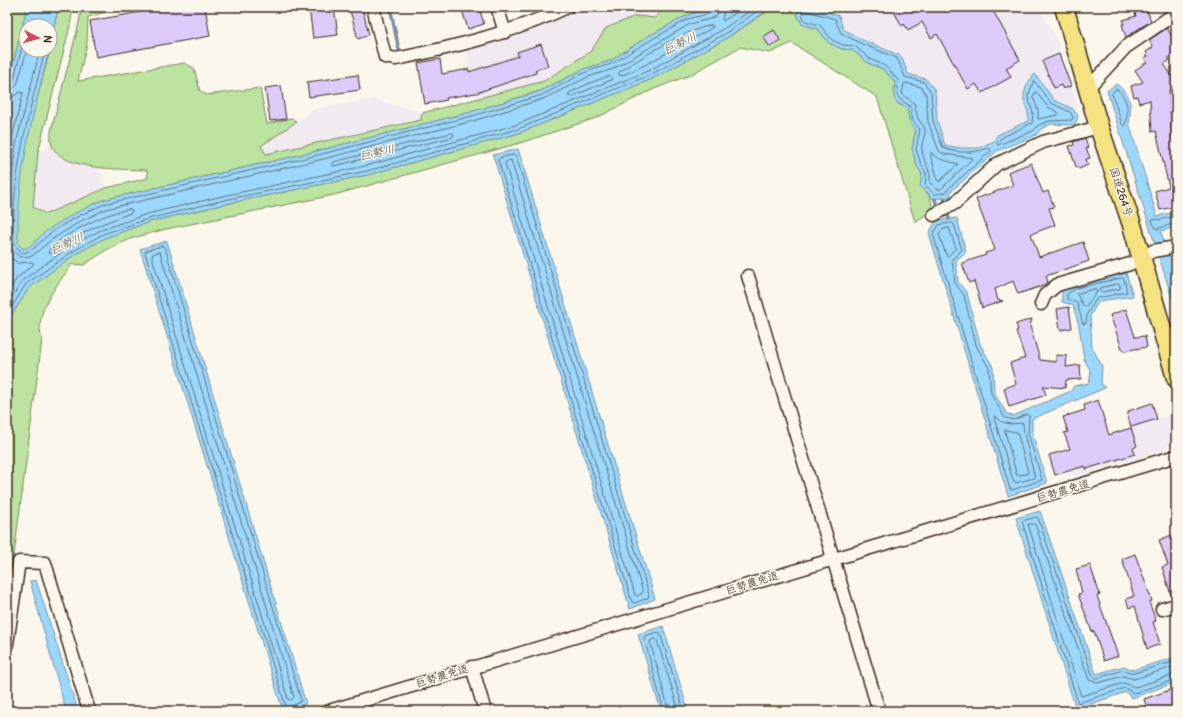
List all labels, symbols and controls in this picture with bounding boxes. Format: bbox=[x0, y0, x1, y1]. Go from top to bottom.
north arrow bbox=[18, 18, 58, 58]
water label: 巨勢川 bbox=[661, 29, 699, 59]
text: N bbox=[41, 35, 54, 44]
water label: 巨勢川 bbox=[358, 142, 396, 164]
street label: 国道264号 bbox=[1107, 165, 1135, 219]
water label: 巨勢川 bbox=[48, 230, 86, 258]
street label: 巨勢農免道 bbox=[1035, 477, 1091, 505]
street label: 巨勢農免道 bbox=[724, 569, 780, 597]
street label: 巨勢農免道 bbox=[414, 662, 470, 690]

